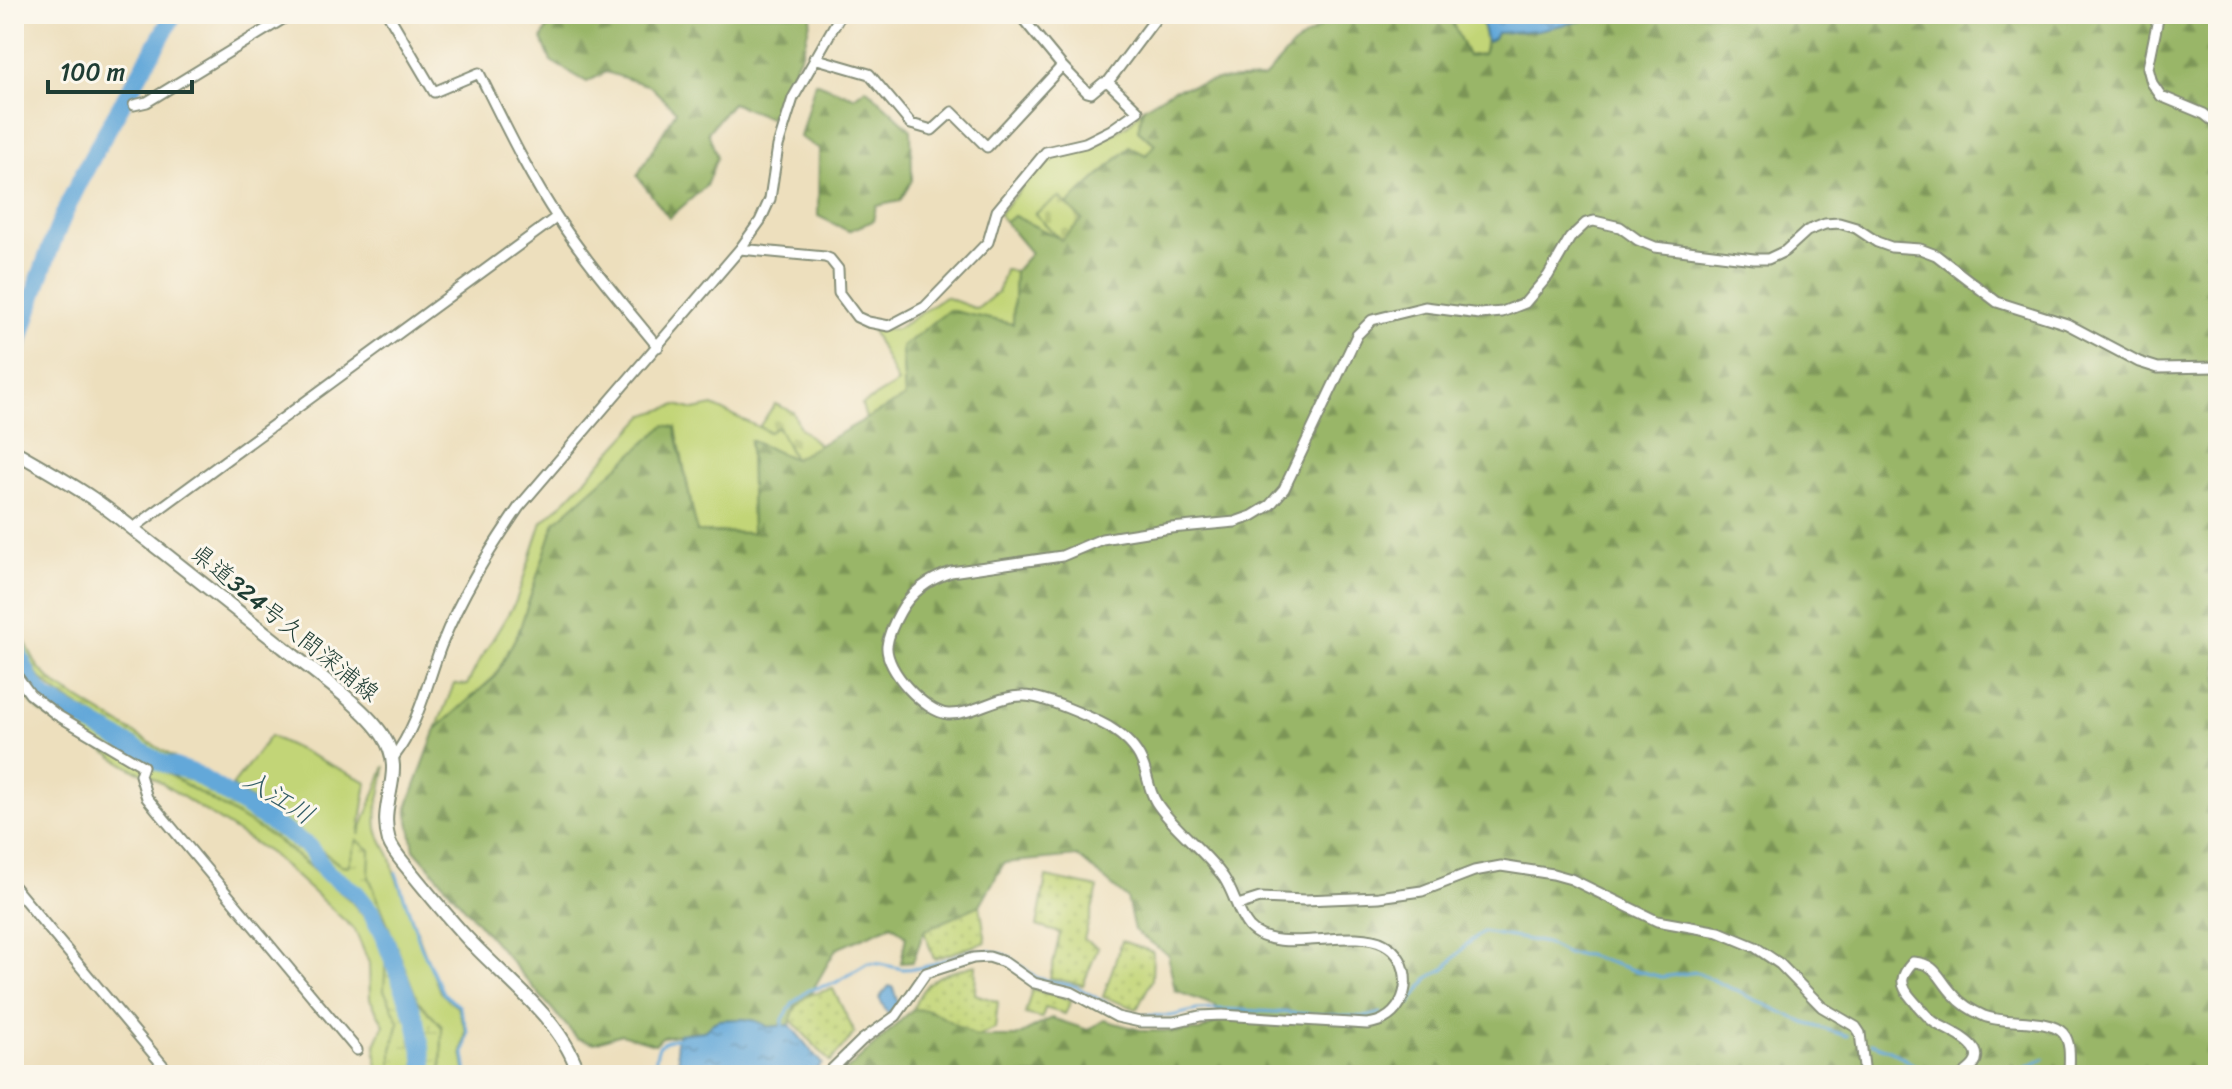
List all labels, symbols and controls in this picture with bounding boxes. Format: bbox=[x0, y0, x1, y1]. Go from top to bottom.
scale bar bbox=[48, 44, 192, 94]
text: 100 m bbox=[60, 51, 125, 93]
street label: 県道324号久間深浦線 bbox=[181, 533, 389, 713]
water label: 入江川 bbox=[234, 757, 324, 837]

